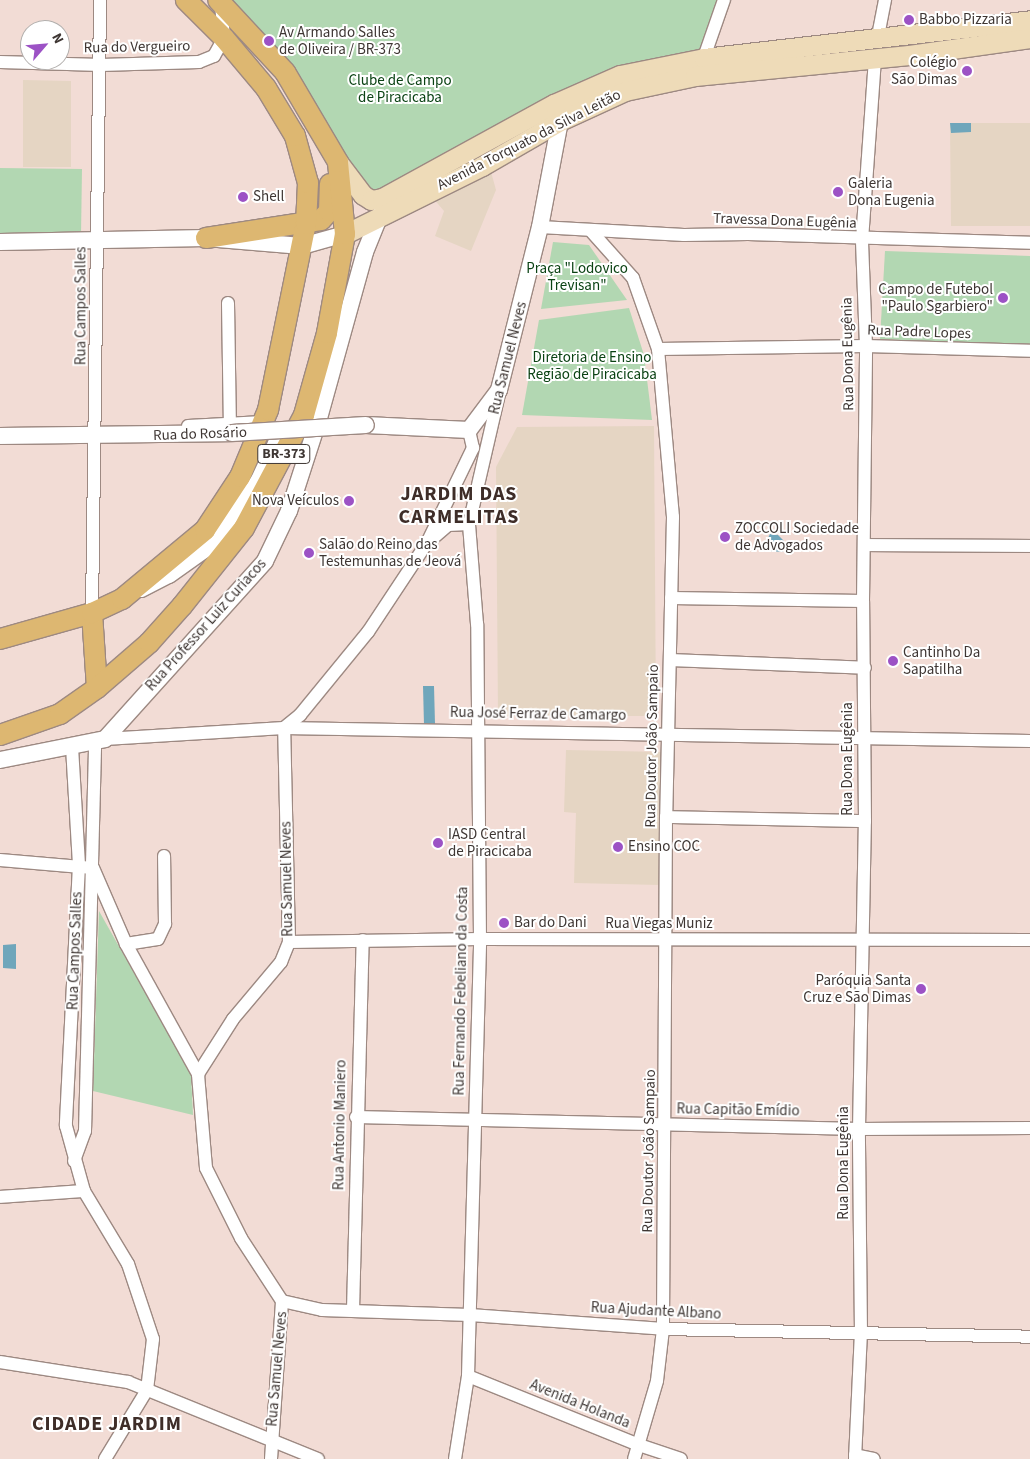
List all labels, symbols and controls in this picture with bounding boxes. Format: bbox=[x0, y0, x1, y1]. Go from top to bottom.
place label: Babbo Pizzaria bbox=[919, 11, 1012, 29]
marker: Babbo Pizzaria bbox=[903, 14, 915, 26]
north arrow bbox=[20, 20, 70, 70]
place label: Av Armando Salles de Oliveira / BR-373 bbox=[279, 23, 401, 58]
text: N bbox=[46, 30, 68, 47]
marker: Av Armando Salles de Oliveira / BR-373 bbox=[263, 35, 275, 47]
street label: Rua do Vergueiro bbox=[83, 37, 191, 57]
place label: Colégio São Dimas bbox=[891, 53, 957, 88]
marker: Colégio São Dimas bbox=[961, 65, 973, 77]
park label: Clube de Campo de Piracicaba bbox=[348, 71, 452, 106]
street label: Avenida Torquato da Silva Leitão bbox=[434, 86, 624, 194]
place label: Galeria Dona Eugenia bbox=[848, 174, 934, 209]
marker: Galeria Dona Eugenia bbox=[832, 186, 844, 198]
place label: Shell bbox=[253, 188, 284, 206]
marker: Shell bbox=[237, 191, 249, 203]
street label: Travessa Dona Eugênia bbox=[713, 209, 857, 233]
street label: Rua Campos Salles bbox=[72, 247, 90, 365]
park label: Praça "Lodovico Trevisan" bbox=[526, 259, 628, 294]
place label: Campo de Futebol "Paulo Sgarbiero" bbox=[878, 280, 993, 315]
marker: Campo de Futebol "Paulo Sgarbiero" bbox=[997, 292, 1009, 304]
street label: Rua Dona Eugênia bbox=[838, 297, 858, 411]
street label: Rua Samuel Neves bbox=[485, 300, 531, 416]
street label: Rua Padre Lopes bbox=[867, 321, 971, 343]
park label: Diretoria de Ensino Região de Piracicaba bbox=[527, 348, 657, 383]
street label: Rua do Rosário bbox=[153, 423, 247, 445]
road number: BR-373 bbox=[256, 442, 312, 466]
district label: JARDIM DAS CARMELITAS bbox=[397, 483, 521, 530]
place label: Nova Veículos bbox=[252, 492, 339, 510]
marker: Nova Veículos bbox=[343, 495, 355, 507]
place label: ZOCCOLI Sociedade de Advogados bbox=[735, 519, 859, 554]
marker: ZOCCOLI Sociedade de Advogados bbox=[719, 531, 731, 543]
place label: Salão do Reino das Testemunhas de Jeová bbox=[319, 535, 461, 570]
marker: Salão do Reino das Testemunhas de Jeová bbox=[303, 547, 315, 559]
street label: Rua Professor Luiz Curiacos bbox=[142, 555, 270, 695]
place label: Cantinho Da Sapatilha bbox=[903, 643, 980, 678]
marker: Cantinho Da Sapatilha bbox=[887, 655, 899, 667]
street label: Rua Doutor João Sampaio bbox=[642, 664, 662, 828]
street label: Rua Dona Eugênia bbox=[839, 702, 857, 816]
street label: Rua José Ferraz de Camargo bbox=[450, 703, 626, 725]
street label: Rua Samuel Neves bbox=[277, 821, 297, 937]
place label: IASD Central de Piracicaba bbox=[448, 825, 532, 860]
marker: IASD Central de Piracicaba bbox=[432, 837, 444, 849]
place label: Ensino COC bbox=[628, 838, 700, 856]
marker: Ensino COC bbox=[612, 841, 624, 853]
street label: Rua Fernando Febeliano da Costa bbox=[450, 886, 472, 1096]
street label: Rua Campos Salles bbox=[64, 891, 86, 1011]
place label: Bar do Dani bbox=[514, 914, 587, 932]
street label: Rua Viegas Muniz bbox=[605, 915, 713, 933]
marker: Bar do Dani bbox=[498, 917, 510, 929]
place label: Paróquia Santa Cruz e São Dimas bbox=[803, 971, 911, 1006]
marker: Paróquia Santa Cruz e São Dimas bbox=[915, 983, 927, 995]
street label: Rua Antonio Maniero bbox=[330, 1060, 350, 1190]
street label: Rua Doutor João Sampaio bbox=[639, 1069, 659, 1233]
street label: Rua Capitão Emídio bbox=[676, 1100, 800, 1120]
street label: Rua Dona Eugênia bbox=[835, 1106, 853, 1220]
street label: Rua Ajudante Albano bbox=[590, 1299, 722, 1323]
street label: Rua Samuel Neves bbox=[263, 1311, 291, 1427]
street label: Avenida Holanda bbox=[527, 1376, 633, 1432]
district label: CIDADE JARDIM bbox=[30, 1412, 184, 1436]

